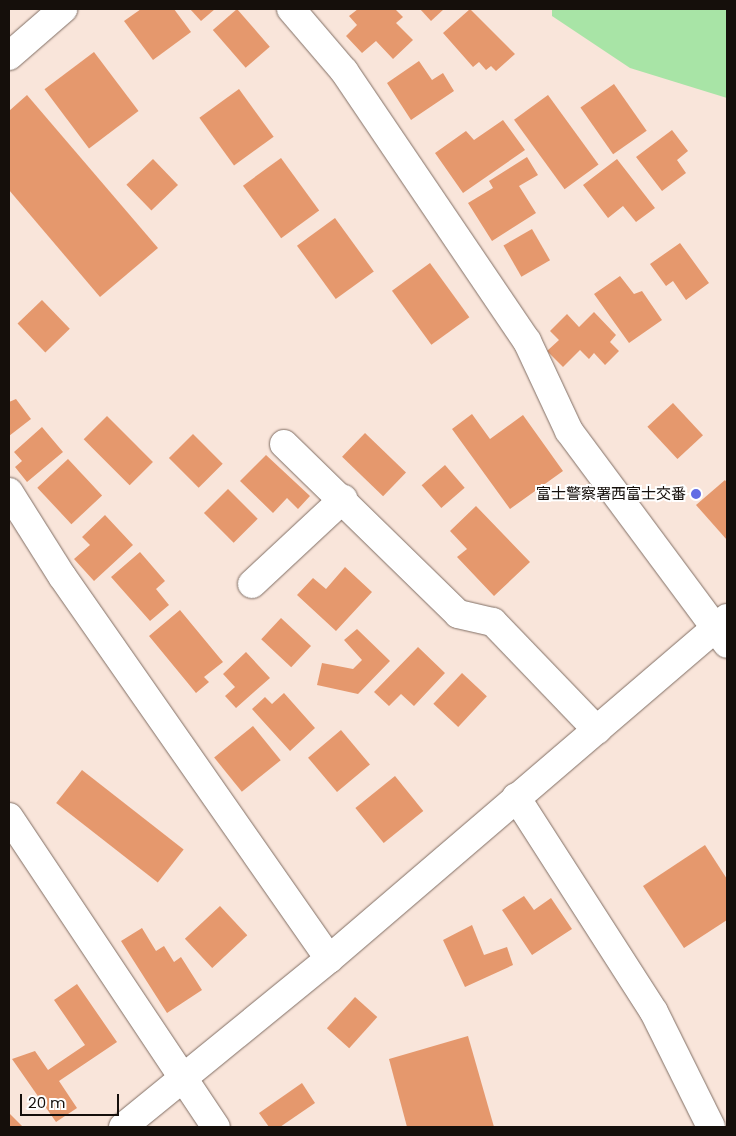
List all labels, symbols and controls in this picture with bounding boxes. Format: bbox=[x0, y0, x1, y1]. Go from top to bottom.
place label: 富士警察署西富士交番 bbox=[536, 485, 686, 503]
marker: 富士警察署西富士交番 bbox=[690, 488, 702, 500]
scale bar bbox=[22, 1084, 121, 1116]
text: 20 m bbox=[28, 1092, 66, 1113]

